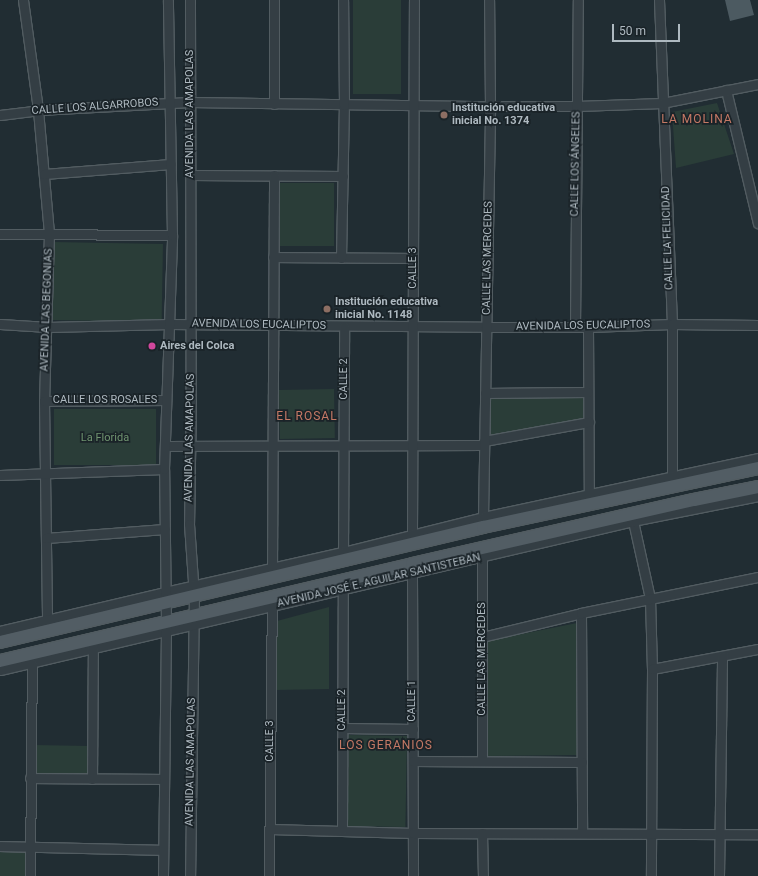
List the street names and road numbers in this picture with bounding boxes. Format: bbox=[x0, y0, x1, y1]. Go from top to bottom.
street label: AVENIDA LAS AMAPOLAS bbox=[183, 50, 197, 178]
street label: CALLE LOS ALGARROBOS bbox=[31, 96, 159, 118]
street label: CALLE LOS ÁNGELES bbox=[568, 111, 584, 217]
street label: CALLE LA FELICIDAD bbox=[660, 186, 676, 290]
street label: CALLE LAS MERCEDES bbox=[480, 201, 496, 315]
street label: CALLE 3 bbox=[406, 247, 420, 289]
street label: AVENIDA LAS BEGONIAS bbox=[38, 248, 56, 372]
street label: AVENIDA LOS EUCALIPTOS bbox=[192, 317, 326, 333]
street label: AVENIDA LOS EUCALIPTOS bbox=[516, 318, 650, 334]
street label: CALLE 2 bbox=[337, 358, 351, 400]
street label: AVENIDA LAS AMAPOLAS bbox=[182, 374, 198, 502]
street label: CALLE LOS ROSALES bbox=[53, 393, 157, 407]
street label: AVENIDA JOSÉ E. AGUILAR SANTISTEBAN bbox=[276, 551, 482, 611]
street label: CALLE LAS MERCEDES bbox=[475, 602, 489, 716]
street label: CALLE 1 bbox=[405, 680, 419, 722]
street label: CALLE 2 bbox=[335, 689, 349, 731]
street label: AVENIDA LAS AMAPOLAS bbox=[183, 698, 199, 826]
street label: CALLE 3 bbox=[263, 720, 277, 762]

